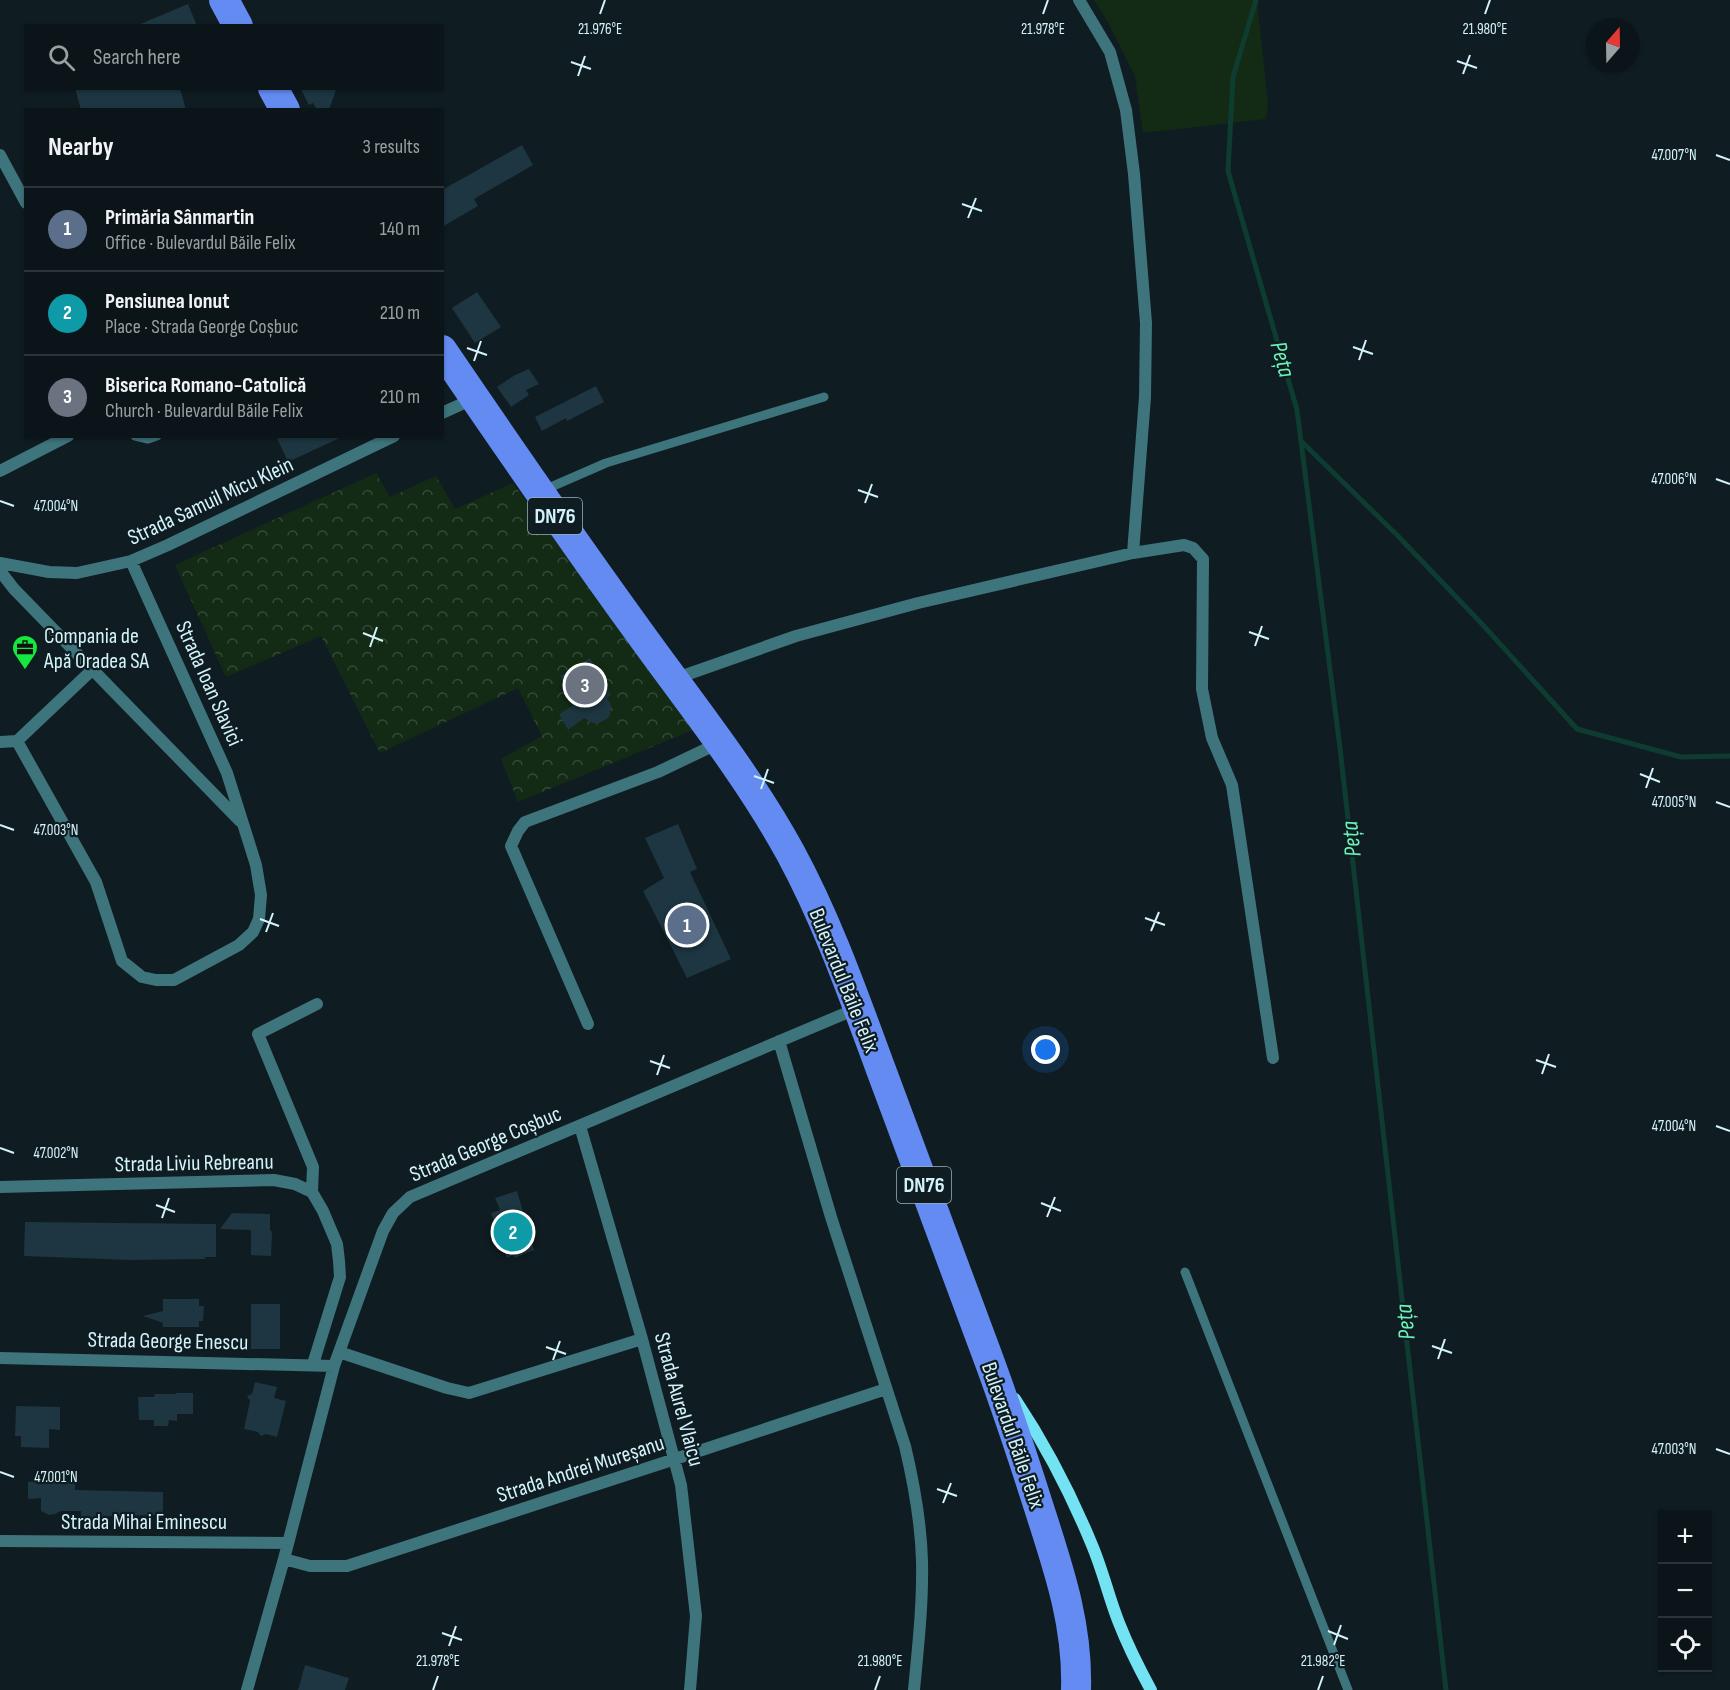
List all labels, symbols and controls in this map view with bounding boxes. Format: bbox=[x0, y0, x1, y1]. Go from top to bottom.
north arrow bbox=[1586, 18, 1640, 72]
text: 21.976°E bbox=[578, 20, 622, 39]
text: 21.978°E bbox=[1021, 20, 1065, 39]
text: 21.980°E bbox=[1463, 20, 1507, 39]
search box bbox=[24, 24, 444, 90]
icon: search bbox=[45, 41, 78, 74]
text: Search here bbox=[93, 44, 180, 71]
text: Nearby bbox=[48, 132, 114, 163]
text: 3 results bbox=[363, 135, 420, 159]
text: 47.007°N bbox=[1651, 146, 1697, 165]
text: Primăria Sânmartin bbox=[105, 204, 254, 231]
text: 1 bbox=[64, 217, 71, 241]
text: 140 m bbox=[380, 217, 420, 241]
text: Office · Bulevardul Băile Felix bbox=[105, 231, 295, 255]
text: Pensiunea Ionut bbox=[105, 288, 229, 315]
text: 2 bbox=[63, 301, 72, 325]
text: 210 m bbox=[380, 301, 420, 325]
text: Place · Strada George Coșbuc bbox=[105, 315, 299, 339]
water label: Peța bbox=[1264, 338, 1301, 381]
text: Biserica Romano-Catolică bbox=[105, 372, 306, 399]
text: 3 bbox=[63, 385, 72, 409]
text: 210 m bbox=[380, 385, 420, 409]
text: Church · Bulevardul Băile Felix bbox=[105, 399, 303, 423]
street label: Strada Samuil Micu Klein bbox=[123, 451, 298, 552]
text: 47.006°N bbox=[1651, 470, 1697, 489]
text: 47.004°N bbox=[34, 497, 78, 516]
road number: DN76 bbox=[528, 498, 582, 534]
street label: Strada Ioan Slavici bbox=[169, 617, 248, 750]
place label: Compania de Apă Oradea SA bbox=[43, 623, 150, 675]
office icon: Compania de Apă Oradea SA bbox=[10, 633, 40, 671]
pin: 3 bbox=[566, 662, 604, 708]
text: 47.005°N bbox=[1652, 793, 1696, 812]
water label: Peța bbox=[1335, 819, 1368, 858]
text: 47.003°N bbox=[34, 821, 78, 840]
pin: 1 bbox=[668, 902, 706, 948]
street label: Bulevardul Băile Felix bbox=[802, 905, 885, 1057]
your location bbox=[1031, 1035, 1060, 1064]
street label: Strada George Coșbuc bbox=[406, 1100, 565, 1188]
text: 47.004°N bbox=[1652, 1117, 1696, 1136]
text: 47.002°N bbox=[34, 1144, 78, 1163]
street label: Strada Liviu Rebreanu bbox=[114, 1149, 274, 1178]
road number: DN76 bbox=[897, 1167, 951, 1203]
pin: 2 bbox=[494, 1210, 532, 1254]
water label: Peța bbox=[1389, 1302, 1422, 1341]
street label: Strada George Enescu bbox=[87, 1327, 249, 1356]
street label: Strada Aurel Vlaicu bbox=[648, 1330, 709, 1469]
street label: Bulevardul Băile Felix bbox=[975, 1359, 1050, 1513]
street label: Strada Andrei Mureșanu bbox=[493, 1430, 668, 1509]
text: 47.003°N bbox=[1652, 1440, 1696, 1459]
text: 47.001°N bbox=[34, 1468, 78, 1487]
street label: Strada Mihai Eminescu bbox=[61, 1509, 227, 1536]
map controls bbox=[1658, 1510, 1712, 1672]
button: + bbox=[1658, 1510, 1712, 1564]
button: − bbox=[1658, 1564, 1712, 1618]
button: locate bbox=[1658, 1618, 1712, 1672]
text: 21.978°E bbox=[416, 1652, 460, 1671]
text: 21.980°E bbox=[858, 1652, 902, 1671]
text: 21.982°E bbox=[1301, 1652, 1345, 1671]

